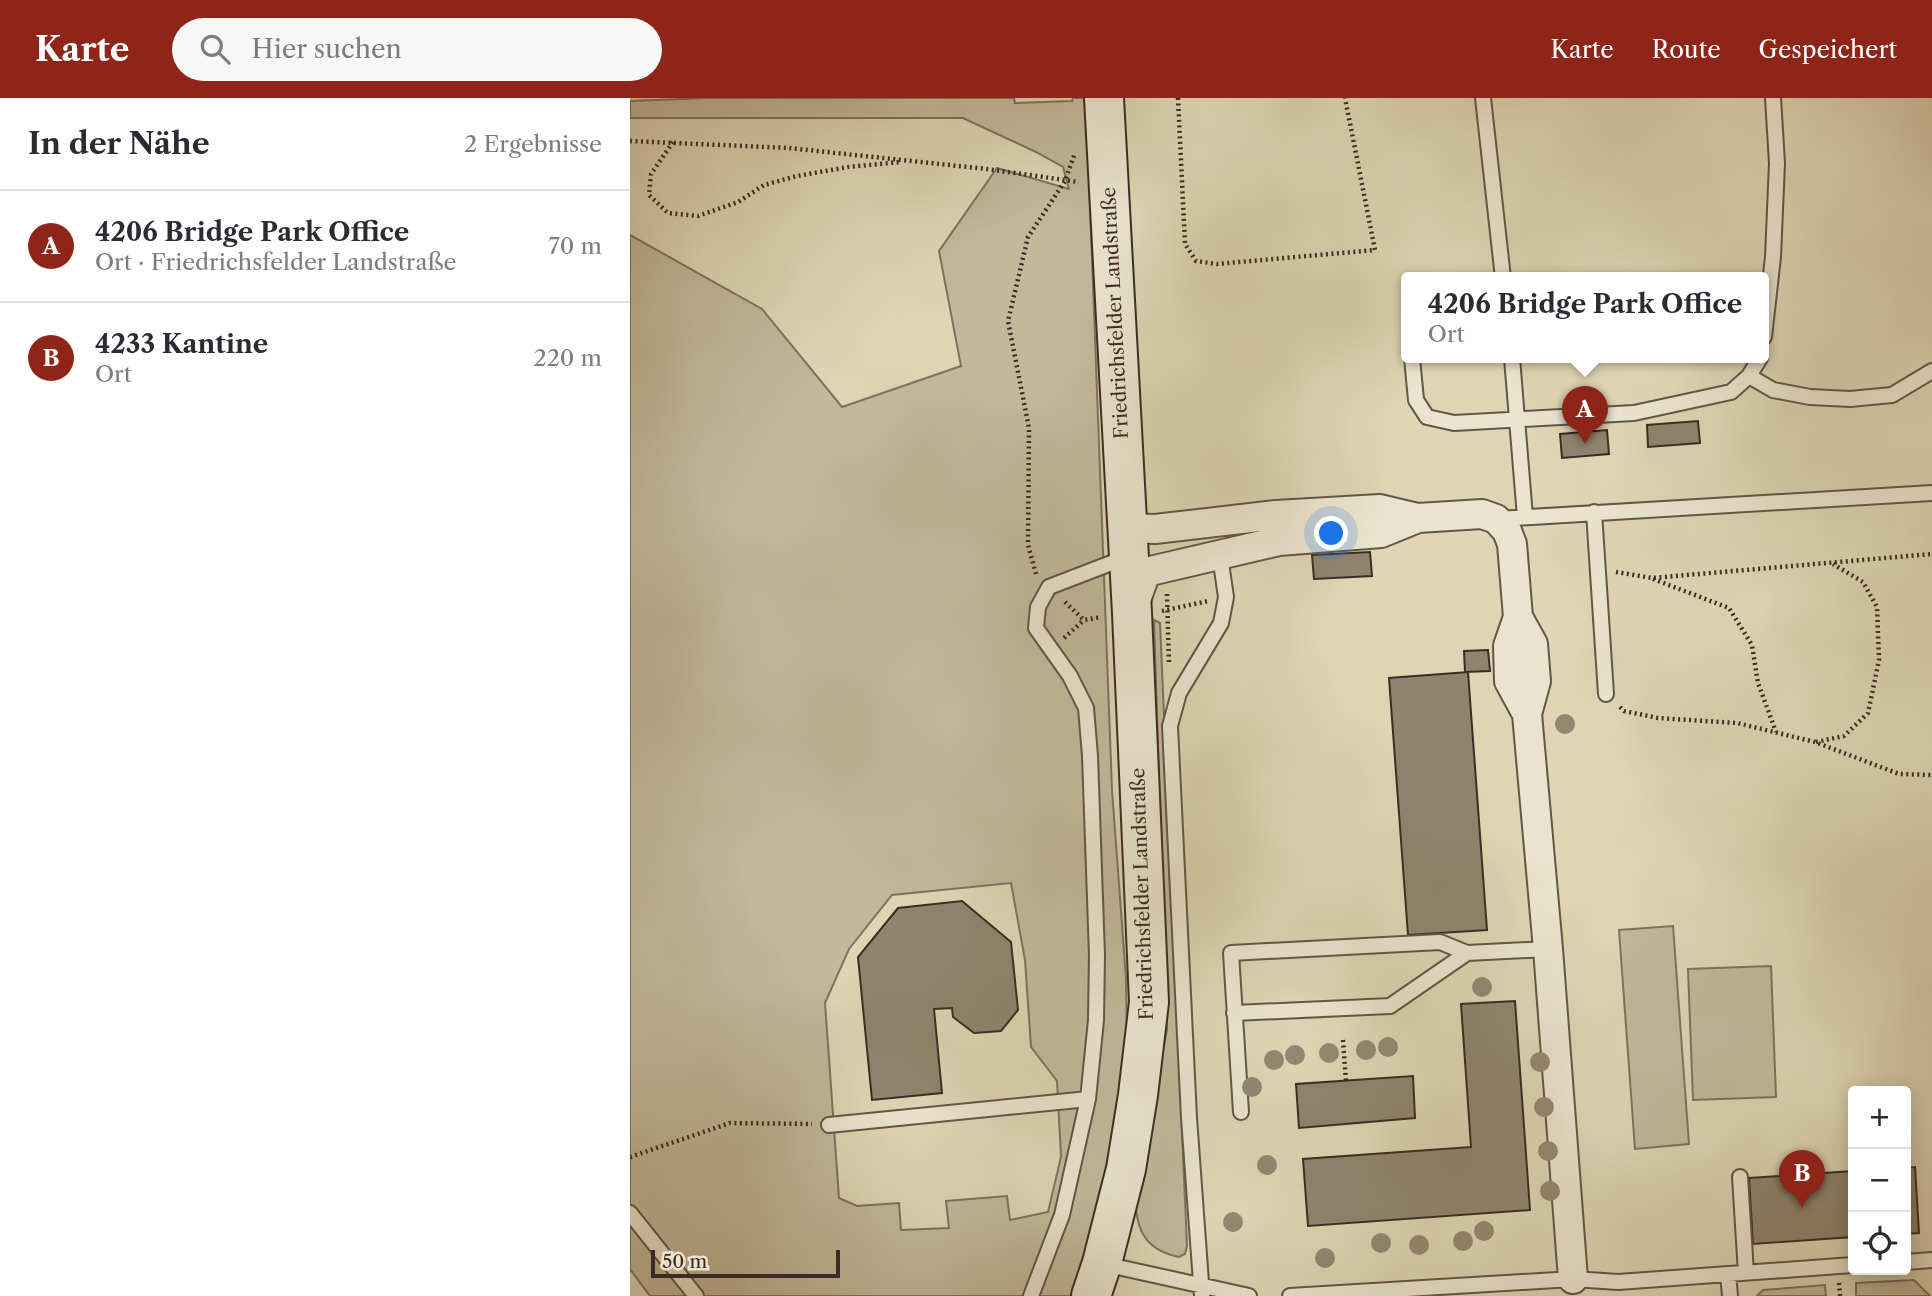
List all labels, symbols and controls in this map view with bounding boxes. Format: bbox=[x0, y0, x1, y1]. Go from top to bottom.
search box bbox=[172, 18, 662, 81]
text: Karte bbox=[35, 29, 130, 70]
icon: search bbox=[196, 30, 234, 68]
text: Hier suchen bbox=[252, 33, 402, 65]
text: Karte bbox=[1550, 35, 1614, 64]
text: Route bbox=[1652, 35, 1721, 64]
text: Gespeichert bbox=[1759, 35, 1897, 64]
text: In der Nähe bbox=[28, 125, 210, 162]
text: 2 Ergebnisse bbox=[464, 130, 602, 158]
street label: Friedrichsfelder Landstraße bbox=[1097, 186, 1133, 440]
text: 4206 Bridge Park Office bbox=[95, 216, 409, 248]
text: A bbox=[42, 232, 60, 260]
text: 70 m bbox=[549, 232, 602, 260]
text: Ort · Friedrichsfelder Landstraße bbox=[95, 248, 456, 276]
popup bbox=[1401, 272, 1769, 363]
text: 4206 Bridge Park Office bbox=[1428, 288, 1742, 320]
text: Ort bbox=[1428, 320, 1465, 348]
text: 4233 Kantine bbox=[95, 328, 268, 360]
text: B bbox=[42, 344, 60, 372]
text: 220 m bbox=[533, 344, 602, 372]
text: Ort bbox=[95, 360, 132, 388]
pin: A bbox=[1562, 386, 1608, 444]
your location bbox=[1314, 516, 1348, 550]
street label: Friedrichsfelder Landstraße bbox=[1126, 767, 1158, 1021]
map controls bbox=[1848, 1086, 1911, 1275]
button: + bbox=[1848, 1086, 1911, 1149]
button: − bbox=[1848, 1149, 1911, 1212]
pin: B bbox=[1779, 1150, 1825, 1208]
button: locate bbox=[1848, 1212, 1911, 1275]
scale bar bbox=[651, 1247, 840, 1279]
text: 50 m bbox=[662, 1250, 707, 1273]

